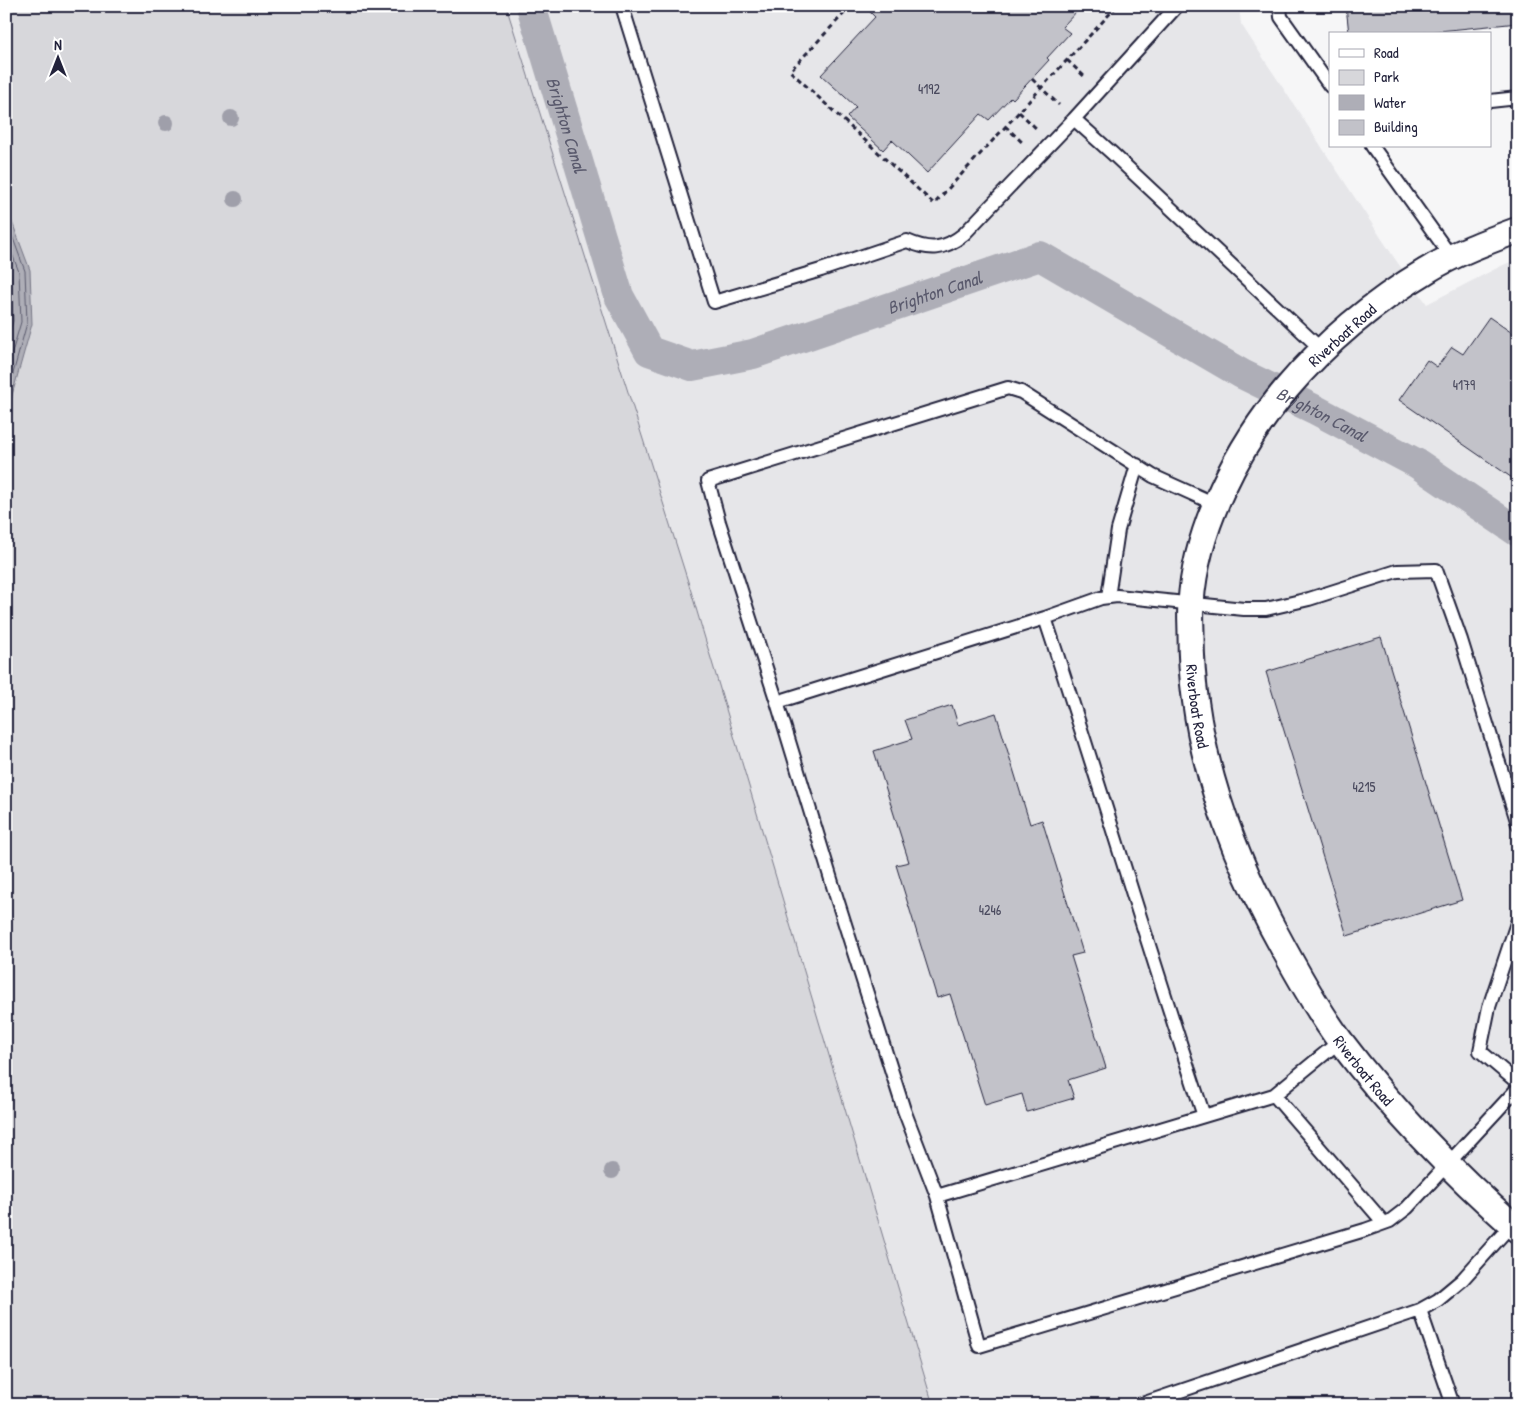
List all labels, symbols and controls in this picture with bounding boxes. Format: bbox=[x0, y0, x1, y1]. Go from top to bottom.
north arrow bbox=[32, 32, 82, 82]
legend bbox=[1329, 32, 1492, 148]
text: N bbox=[54, 35, 62, 54]
text: Road bbox=[1374, 42, 1399, 63]
text: Park bbox=[1374, 66, 1399, 87]
water label: Brighton Canal bbox=[541, 74, 594, 177]
house number: 4192 bbox=[918, 79, 940, 98]
text: Water bbox=[1374, 92, 1406, 113]
text: Building bbox=[1374, 116, 1418, 137]
water label: Brighton Canal bbox=[884, 264, 986, 320]
street label: Riverboat Road bbox=[1303, 299, 1381, 371]
house number: 4179 bbox=[1453, 375, 1475, 394]
water label: Brighton Canal bbox=[1273, 380, 1373, 448]
street label: Riverboat Road bbox=[1181, 663, 1215, 750]
house number: 4215 bbox=[1353, 777, 1375, 796]
house number: 4246 bbox=[979, 900, 1002, 919]
street label: Riverboat Road bbox=[1329, 1031, 1399, 1110]

